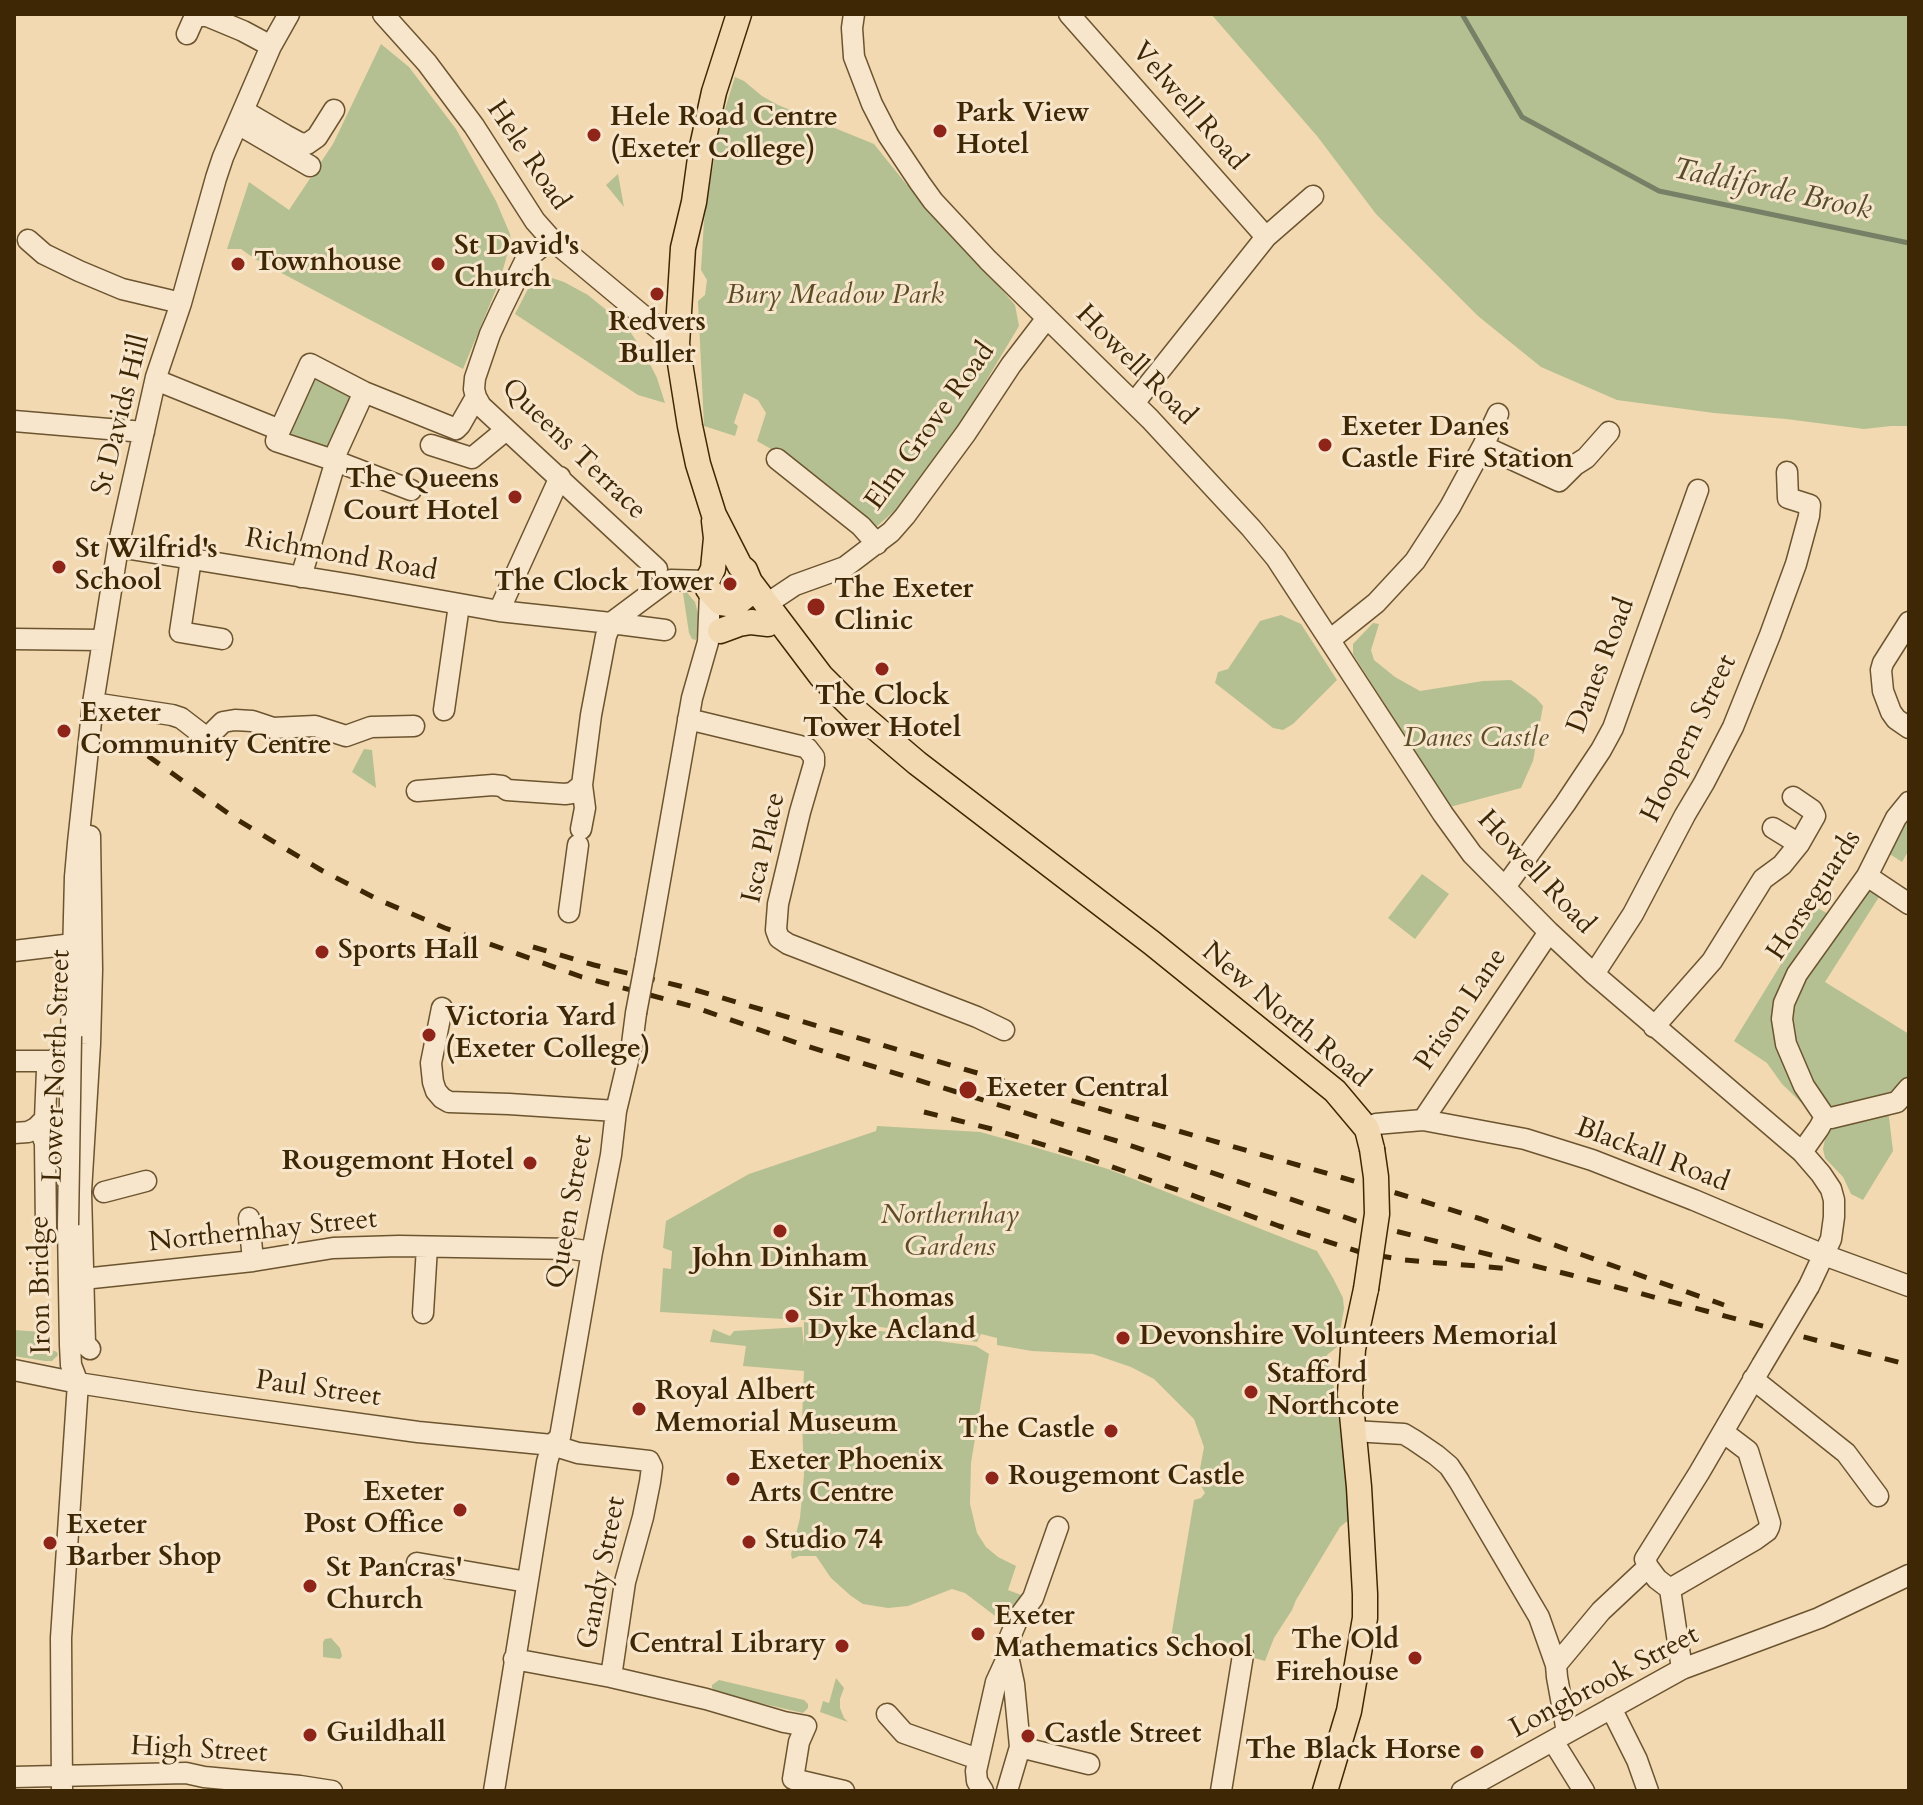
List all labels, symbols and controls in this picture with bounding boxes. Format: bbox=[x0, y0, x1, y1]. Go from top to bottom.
street label: Velwell Road bbox=[1123, 36, 1253, 178]
street label: Hele Road bbox=[478, 95, 576, 217]
place label: Park View Hotel bbox=[956, 98, 1090, 164]
place label: Hele Road Centre (Exeter College) bbox=[610, 102, 838, 168]
marker: Park View Hotel bbox=[931, 122, 949, 140]
marker: Hele Road Centre (Exeter College) bbox=[585, 126, 603, 144]
water label: Taddiforde Brook bbox=[1669, 152, 1875, 230]
place label: St David's Church bbox=[454, 231, 579, 297]
place label: Townhouse bbox=[254, 247, 402, 281]
marker: Townhouse bbox=[229, 255, 247, 273]
marker: St David's Church bbox=[429, 255, 447, 273]
park label: Bury Meadow Park bbox=[726, 280, 944, 314]
marker: Redvers Buller bbox=[648, 285, 666, 303]
street label: Howell Road bbox=[1068, 299, 1202, 433]
place label: Redvers Buller bbox=[608, 307, 706, 373]
street label: St Davids Hill bbox=[86, 331, 158, 499]
street label: Elm Grove Road bbox=[859, 337, 1003, 517]
street label: Queens Terrace bbox=[493, 372, 653, 528]
place label: Exeter Danes Castle Fire Station bbox=[1341, 412, 1574, 478]
marker: Exeter Danes Castle Fire Station bbox=[1316, 436, 1334, 454]
place label: The Queens Court Hotel bbox=[343, 464, 499, 530]
marker: The Queens Court Hotel bbox=[506, 488, 524, 506]
street label: Richmond Road bbox=[243, 523, 439, 589]
place label: St Wilfrid's School bbox=[75, 534, 218, 600]
marker: St Wilfrid's School bbox=[50, 558, 68, 576]
place label: The Clock Tower bbox=[494, 567, 714, 601]
place label: The Exeter Clinic bbox=[834, 574, 974, 640]
marker: The Clock Tower bbox=[721, 575, 739, 593]
street label: Danes Road bbox=[1561, 594, 1643, 738]
marker: The Exeter Clinic bbox=[805, 596, 827, 618]
street label: Hoopern Street bbox=[1635, 650, 1745, 828]
marker: The Clock Tower Hotel bbox=[873, 660, 891, 678]
place label: The Clock Tower Hotel bbox=[803, 681, 961, 747]
place label: Exeter Community Centre bbox=[80, 698, 332, 764]
marker: Exeter Community Centre bbox=[55, 722, 73, 740]
park label: Danes Castle bbox=[1403, 723, 1549, 757]
street label: Isca Place bbox=[736, 789, 794, 907]
street label: Howell Road bbox=[1469, 804, 1601, 942]
street label: Horseguards bbox=[1760, 825, 1870, 967]
place label: Sports Hall bbox=[338, 935, 479, 969]
street label: New North Road bbox=[1194, 936, 1376, 1096]
street label: Prison Lane bbox=[1409, 942, 1515, 1078]
marker: Sports Hall bbox=[313, 943, 331, 961]
street label: Lower North Street bbox=[37, 949, 79, 1183]
place label: Victoria Yard (Exeter College) bbox=[445, 1002, 650, 1068]
marker: Victoria Yard (Exeter College) bbox=[420, 1026, 438, 1044]
place label: Exeter Central bbox=[986, 1073, 1169, 1107]
marker: Exeter Central bbox=[957, 1079, 979, 1101]
street label: Blackall Road bbox=[1571, 1111, 1733, 1201]
street label: Queen Street bbox=[541, 1132, 601, 1292]
place label: Rougemont Hotel bbox=[282, 1146, 514, 1180]
marker: Rougemont Hotel bbox=[521, 1154, 539, 1172]
park label: Northernhay Gardens bbox=[881, 1200, 1019, 1266]
street label: Northernhay Street bbox=[147, 1203, 379, 1261]
street label: Iron Bridge bbox=[24, 1215, 60, 1355]
marker: John Dinham bbox=[771, 1222, 789, 1240]
place label: John Dinham bbox=[692, 1243, 868, 1277]
place label: Sir Thomas Dyke Acland bbox=[808, 1283, 976, 1349]
marker: Sir Thomas Dyke Acland bbox=[783, 1307, 801, 1325]
place label: Devonshire Volunteers Memorial bbox=[1139, 1321, 1557, 1355]
marker: Devonshire Volunteers Memorial bbox=[1114, 1329, 1132, 1347]
place label: Stafford Northcote bbox=[1267, 1359, 1400, 1425]
street label: Paul Street bbox=[253, 1365, 383, 1415]
place label: Royal Albert Memorial Museum bbox=[655, 1376, 898, 1442]
marker: Stafford Northcote bbox=[1242, 1383, 1260, 1401]
marker: Royal Albert Memorial Museum bbox=[630, 1400, 648, 1418]
place label: The Castle bbox=[958, 1414, 1095, 1448]
marker: The Castle bbox=[1102, 1422, 1120, 1440]
place label: Exeter Phoenix Arts Centre bbox=[749, 1446, 943, 1512]
place label: Rougemont Castle bbox=[1008, 1461, 1245, 1495]
marker: Rougemont Castle bbox=[983, 1469, 1001, 1487]
marker: Exeter Phoenix Arts Centre bbox=[724, 1470, 742, 1488]
place label: Exeter Post Office bbox=[304, 1477, 444, 1543]
street label: Gandy Street bbox=[572, 1494, 634, 1652]
marker: Exeter Post Office bbox=[451, 1501, 469, 1519]
place label: Exeter Barber Shop bbox=[66, 1510, 222, 1576]
place label: Studio 74 bbox=[765, 1525, 883, 1559]
marker: Studio 74 bbox=[740, 1533, 758, 1551]
marker: Exeter Barber Shop bbox=[41, 1534, 59, 1552]
place label: St Pancras' Church bbox=[326, 1553, 463, 1619]
marker: St Pancras' Church bbox=[301, 1577, 319, 1595]
place label: Exeter Mathematics School bbox=[994, 1601, 1252, 1667]
street label: Longbrook Street bbox=[1505, 1619, 1705, 1747]
marker: Exeter Mathematics School bbox=[969, 1625, 987, 1643]
place label: The Old Firehouse bbox=[1275, 1625, 1399, 1691]
place label: Central Library bbox=[629, 1629, 826, 1663]
marker: Central Library bbox=[833, 1637, 851, 1655]
marker: The Old Firehouse bbox=[1406, 1649, 1424, 1667]
place label: Guildhall bbox=[326, 1718, 446, 1752]
place label: Castle Street bbox=[1044, 1719, 1201, 1753]
marker: Guildhall bbox=[301, 1726, 319, 1744]
marker: Castle Street bbox=[1019, 1727, 1037, 1745]
street label: High Street bbox=[130, 1731, 268, 1771]
place label: The Black Horse bbox=[1245, 1735, 1461, 1769]
marker: The Black Horse bbox=[1468, 1743, 1486, 1761]

